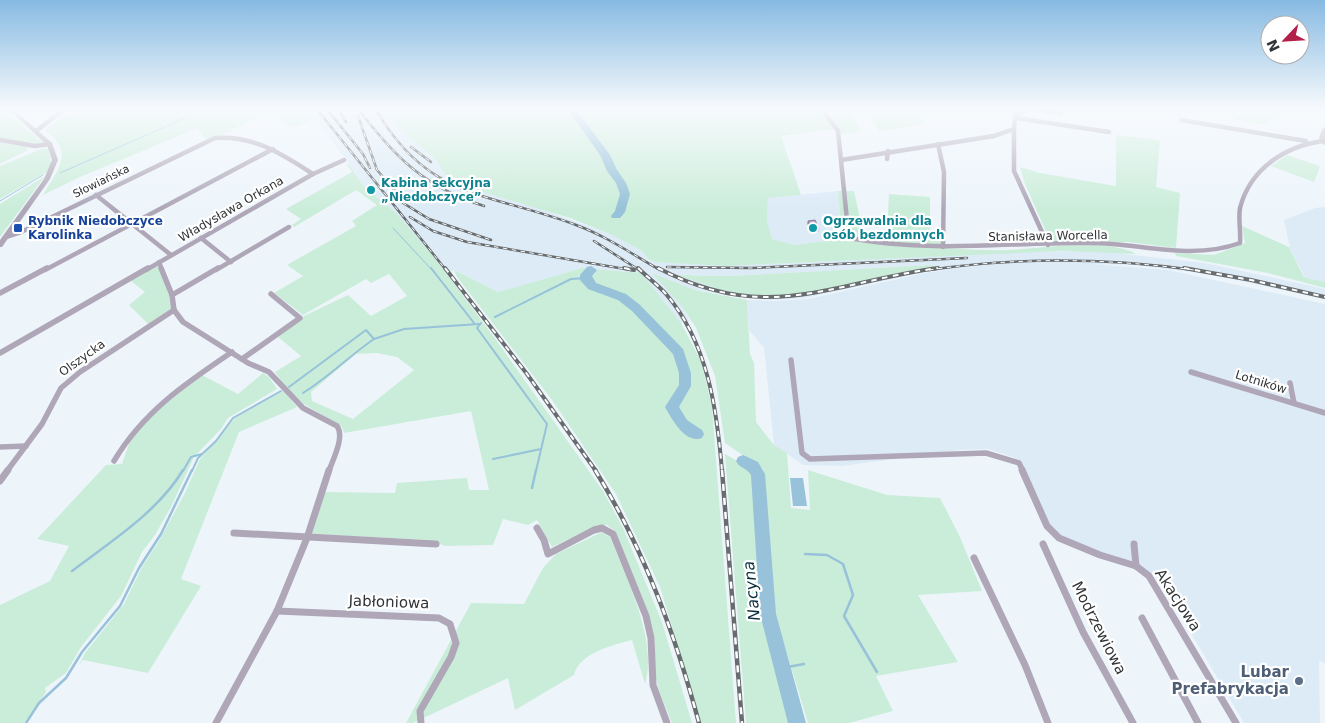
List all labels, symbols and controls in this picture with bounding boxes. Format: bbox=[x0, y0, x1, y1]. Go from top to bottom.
north arrow bbox=[1260, 15, 1310, 65]
text: N bbox=[1263, 37, 1283, 54]
street label: Słowiańska bbox=[71, 162, 132, 201]
street label: Władysława Orkana bbox=[176, 173, 286, 245]
place label: Kabina sekcyjna „Niedobczyce” bbox=[381, 176, 491, 204]
marker: Kabina sekcyjna „Niedobczyce” bbox=[365, 184, 377, 196]
place label: Rybnik Niedobczyce Karolinka bbox=[28, 214, 163, 242]
place label: Ogrzewalnia dla osób bezdomnych bbox=[823, 214, 944, 242]
marker: Rybnik Niedobczyce Karolinka bbox=[12, 222, 24, 234]
marker: Ogrzewalnia dla osób bezdomnych bbox=[807, 222, 819, 234]
street label: Stanisława Worcella bbox=[988, 228, 1108, 244]
street label: Olszycka bbox=[56, 337, 108, 379]
street label: Lotników bbox=[1234, 368, 1289, 397]
water label: Nacyna bbox=[739, 560, 764, 622]
street label: Akacjowa bbox=[1151, 565, 1205, 635]
street label: Modrzewiowa bbox=[1068, 578, 1130, 678]
street label: Jabłoniowa bbox=[347, 592, 430, 612]
place label: Lubar Prefabrykacja bbox=[1172, 663, 1290, 698]
marker: Lubar Prefabrykacja bbox=[1293, 675, 1305, 687]

